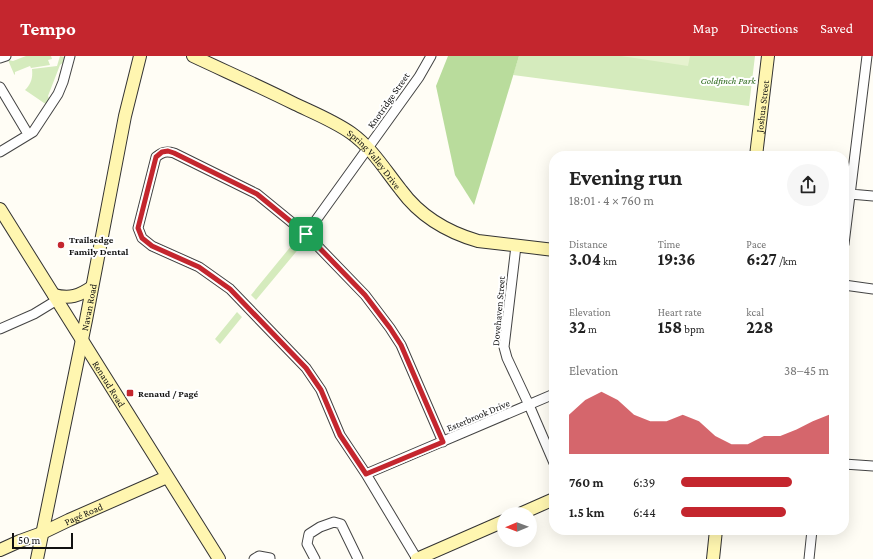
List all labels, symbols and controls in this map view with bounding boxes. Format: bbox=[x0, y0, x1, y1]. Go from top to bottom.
text: Tempo bbox=[20, 18, 76, 39]
text: Map bbox=[693, 20, 718, 36]
text: Directions bbox=[740, 20, 798, 36]
text: Saved bbox=[820, 20, 853, 36]
street label: Knotridge Street bbox=[365, 70, 412, 130]
park label: Goldfinch Park bbox=[700, 75, 756, 86]
street label: Joshua Street bbox=[754, 79, 771, 134]
street label: Spring Valley Drive bbox=[345, 127, 403, 192]
button: share bbox=[787, 164, 829, 206]
text: Evening run bbox=[569, 165, 682, 190]
text: 18:01 · 4 × 760 m bbox=[569, 193, 654, 208]
pin bbox=[289, 217, 323, 251]
icon: arrive bbox=[295, 223, 317, 245]
place label: Trailsedge Family Dental bbox=[69, 234, 129, 257]
text: Distance bbox=[569, 238, 607, 250]
text: Time bbox=[658, 238, 680, 250]
text: Pace bbox=[746, 238, 766, 250]
marker: Trailsedge Family Dental bbox=[56, 240, 66, 250]
text: 3.04 bbox=[569, 250, 601, 269]
text: 19:36 bbox=[658, 250, 696, 269]
text: 6:27 bbox=[746, 250, 777, 269]
text: km bbox=[601, 255, 617, 267]
text: /km bbox=[777, 255, 797, 267]
street label: Dovehaven Street bbox=[490, 275, 507, 346]
street label: Navan Road bbox=[79, 282, 99, 332]
text: Elevation bbox=[569, 306, 611, 318]
text: Heart rate bbox=[658, 306, 702, 318]
text: kcal bbox=[746, 306, 764, 318]
text: 32 bbox=[569, 318, 586, 337]
text: 158 bbox=[658, 318, 682, 337]
text: 228 bbox=[746, 318, 773, 337]
text: m bbox=[586, 323, 597, 335]
text: bpm bbox=[682, 323, 705, 335]
street label: Renaud Road bbox=[90, 359, 128, 410]
text: Elevation bbox=[569, 363, 618, 378]
text: 38–45 m bbox=[784, 363, 829, 378]
marker: Renaud / Pagé bbox=[125, 388, 135, 398]
place label: Renaud / Pagé bbox=[138, 388, 199, 399]
street label: Esterbrook Drive bbox=[445, 397, 512, 434]
text: 760 m bbox=[569, 475, 604, 490]
text: 6:39 bbox=[633, 475, 655, 490]
street label: Pagé Road bbox=[63, 501, 105, 527]
text: 1.5 km bbox=[569, 505, 604, 520]
text: 6:44 bbox=[633, 505, 656, 520]
north arrow bbox=[497, 507, 537, 547]
map controls bbox=[497, 507, 537, 547]
scale bar bbox=[12, 531, 73, 550]
text: 50 m bbox=[18, 534, 40, 546]

